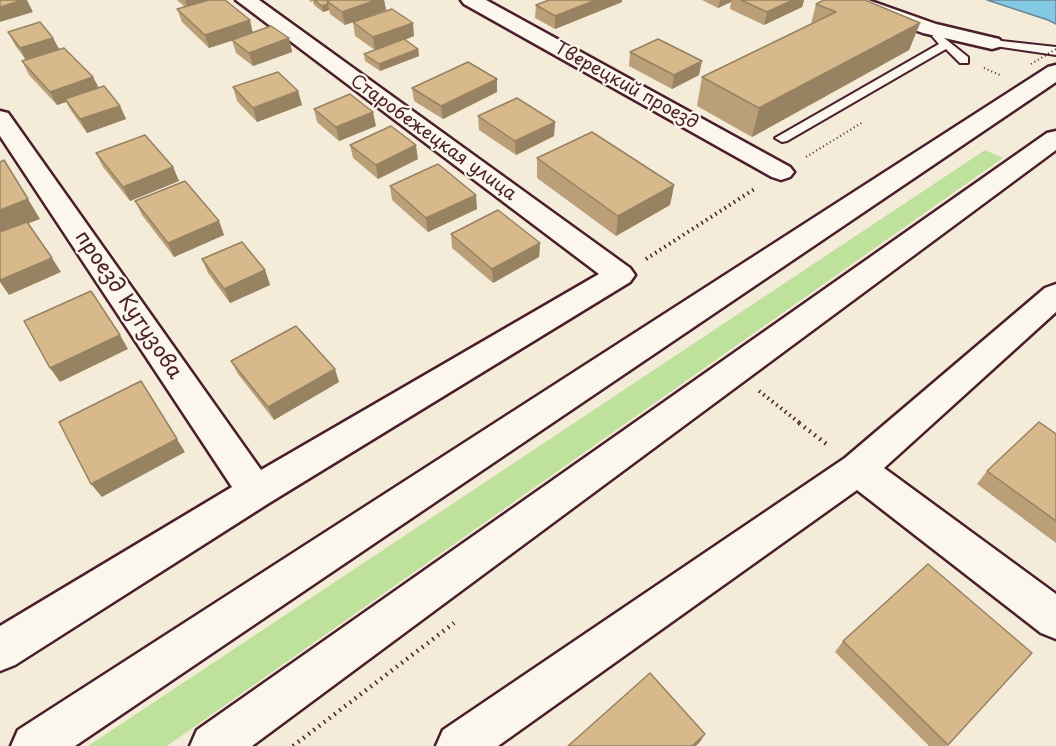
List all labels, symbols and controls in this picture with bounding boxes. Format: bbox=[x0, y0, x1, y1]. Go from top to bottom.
street label: Тверецкий проезд bbox=[550, 37, 702, 135]
street label: Старобежецкая улица bbox=[346, 70, 520, 206]
street label: проезд Кутузова bbox=[69, 226, 187, 384]

